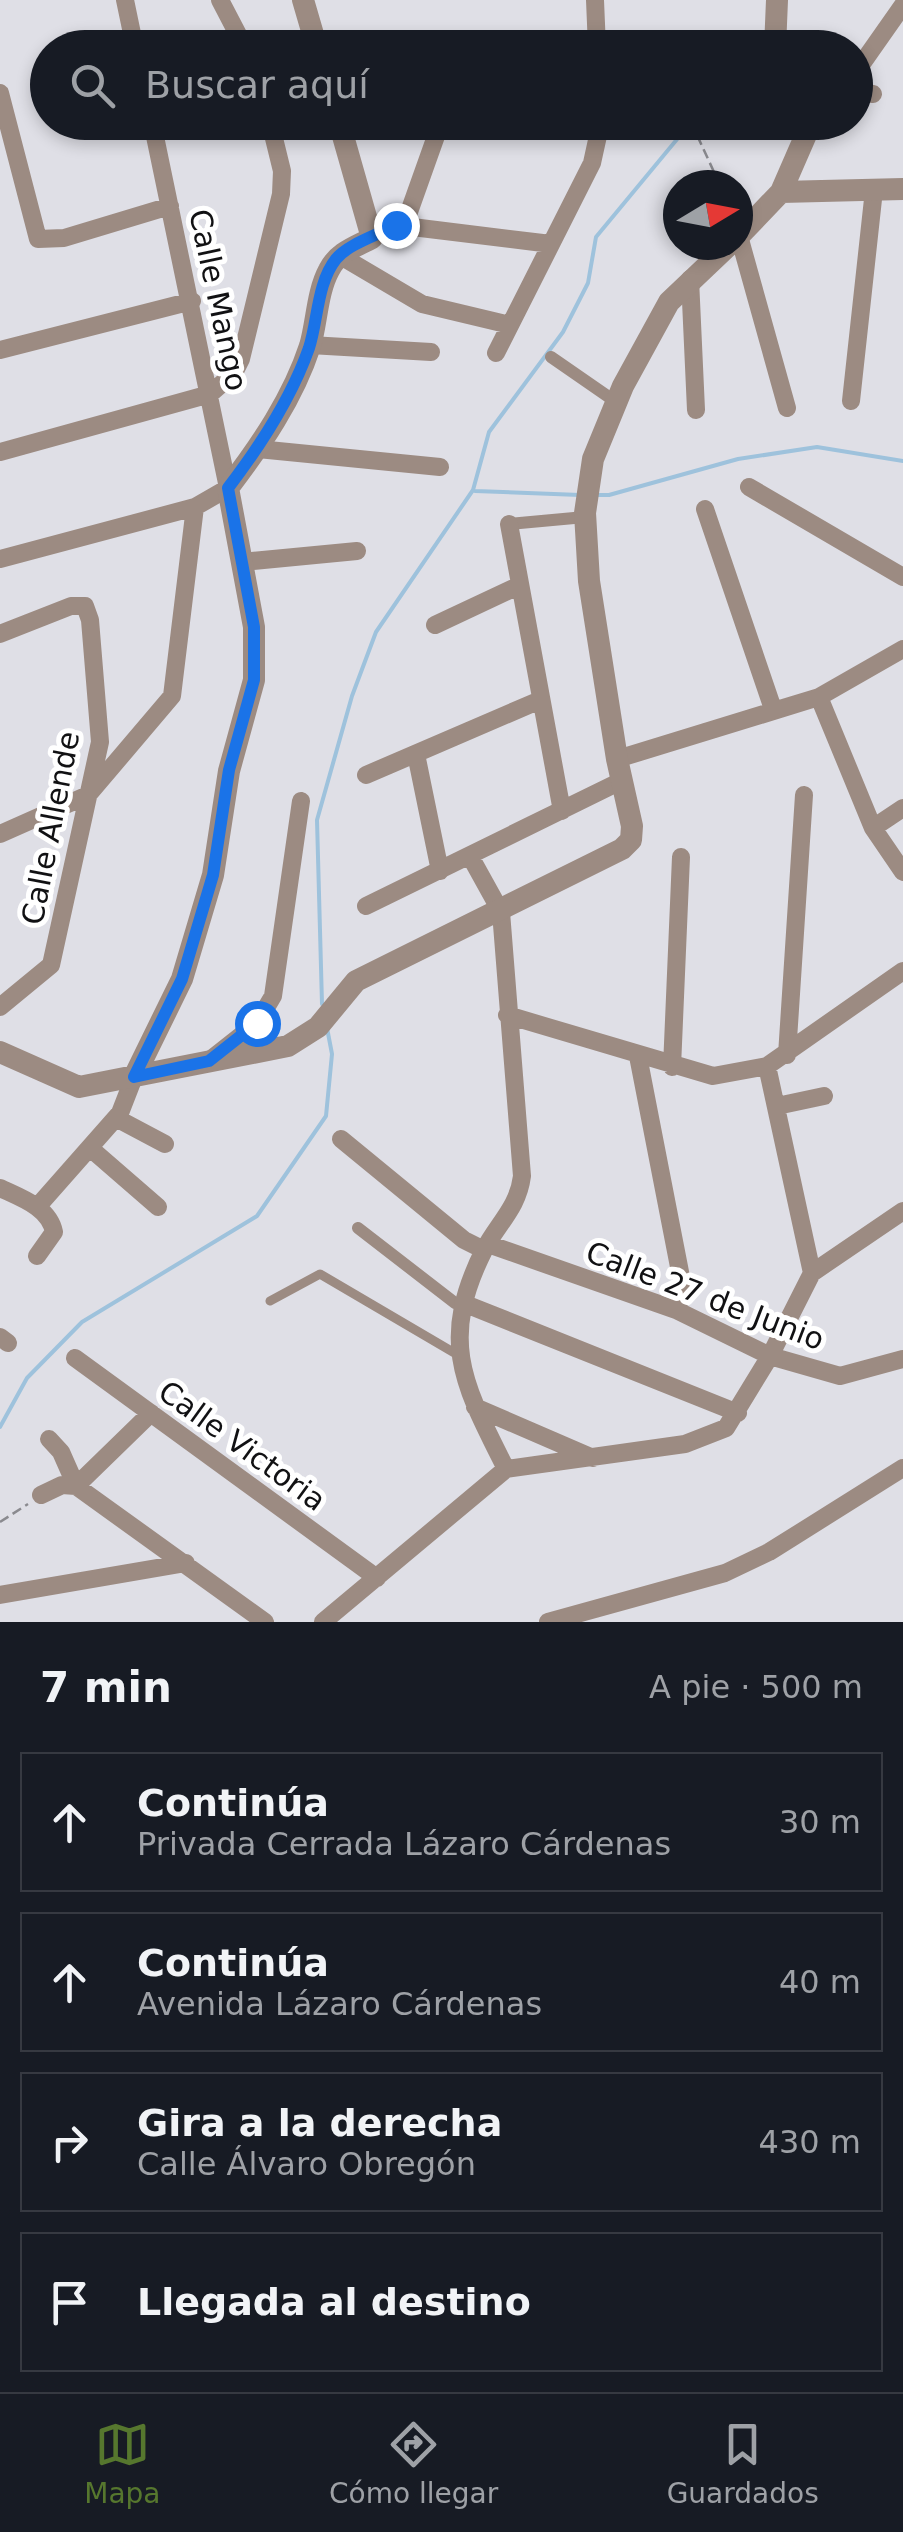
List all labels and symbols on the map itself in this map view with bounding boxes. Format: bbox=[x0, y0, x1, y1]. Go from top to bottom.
north arrow bbox=[663, 170, 753, 260]
route end bbox=[374, 203, 420, 249]
street label: Calle Mango bbox=[182, 206, 255, 394]
street label: Calle Allende bbox=[15, 728, 86, 928]
route start bbox=[235, 1001, 281, 1047]
street label: Calle 27 de Junio bbox=[581, 1234, 829, 1357]
street label: Calle Victoria bbox=[152, 1373, 333, 1518]

